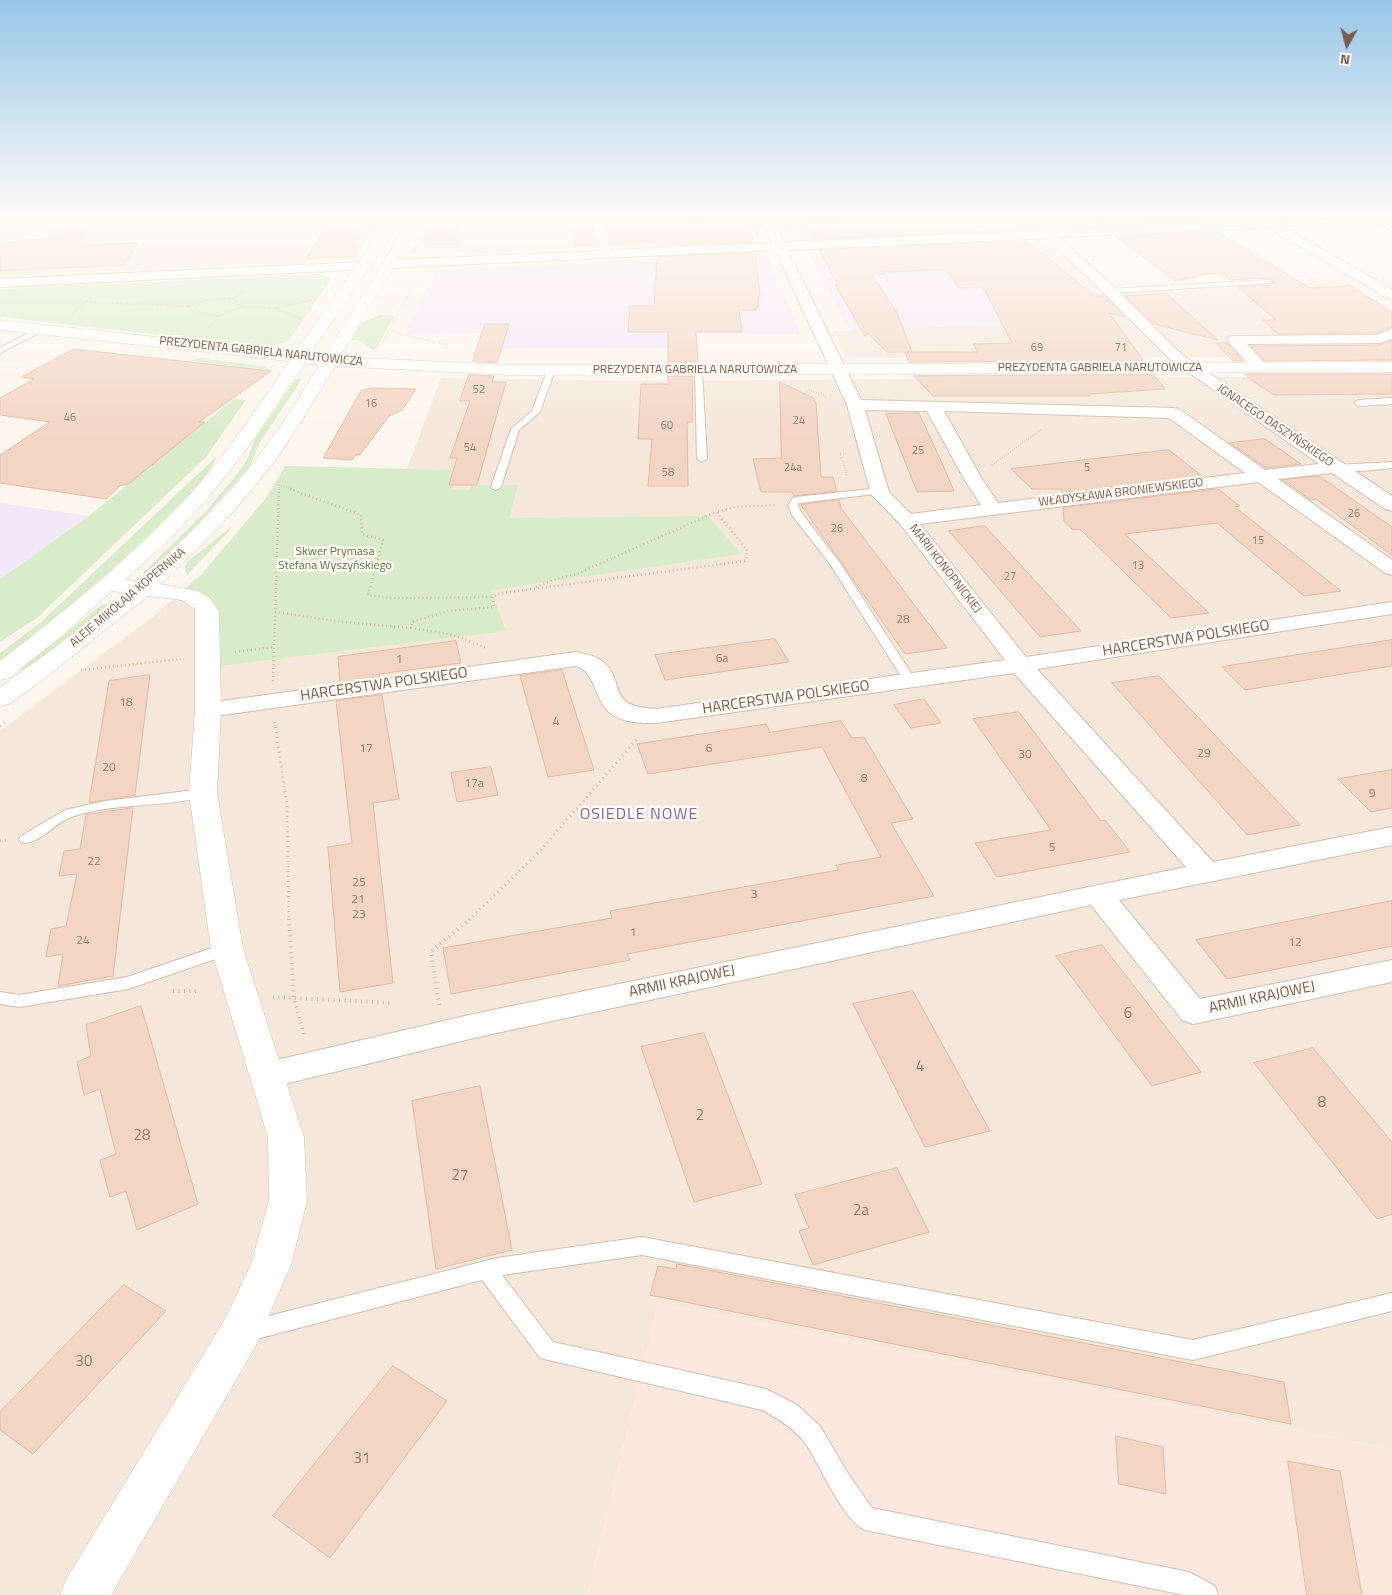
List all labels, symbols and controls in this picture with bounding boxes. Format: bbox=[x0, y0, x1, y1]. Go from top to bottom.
north arrow bbox=[1322, 20, 1372, 70]
text: N bbox=[1339, 49, 1351, 71]
street label: PREZYDENTA GABRIELA NARUTOWICZA bbox=[159, 334, 363, 370]
house number: 69 bbox=[1031, 341, 1043, 355]
house number: 71 bbox=[1115, 341, 1127, 355]
street label: PREZYDENTA GABRIELA NARUTOWICZA bbox=[998, 361, 1202, 375]
street label: PREZYDENTA GABRIELA NARUTOWICZA bbox=[593, 363, 797, 377]
street label: IGNACEGO DASZYŃSKIEGO bbox=[1214, 382, 1336, 470]
house number: 52 bbox=[473, 383, 485, 397]
house number: 16 bbox=[365, 397, 377, 411]
house number: 46 bbox=[64, 411, 76, 425]
house number: 24 bbox=[793, 414, 805, 428]
house number: 60 bbox=[661, 419, 673, 433]
house number: 54 bbox=[464, 441, 476, 455]
house number: 25 bbox=[912, 444, 924, 458]
house number: 24a bbox=[784, 461, 802, 475]
house number: 5 bbox=[1084, 461, 1090, 475]
house number: 58 bbox=[662, 466, 674, 480]
street label: WŁADYSŁAWA BRONIEWSKIEGO bbox=[1038, 476, 1204, 510]
house number: 26 bbox=[1348, 507, 1360, 521]
house number: 26 bbox=[831, 522, 843, 536]
street label: MARII KONOPNICKIEJ bbox=[906, 522, 984, 616]
house number: 15 bbox=[1252, 534, 1264, 548]
street label: ALEJE MIKOŁAJA KOPERNIKA bbox=[67, 545, 189, 651]
park label: Skwer Prymasa Stefana Wyszyńskiego bbox=[278, 545, 392, 573]
house number: 13 bbox=[1132, 559, 1144, 573]
house number: 27 bbox=[1004, 570, 1016, 584]
house number: 28 bbox=[896, 613, 910, 627]
street label: HARCERSTWA POLSKIEGO bbox=[1101, 617, 1271, 661]
house number: 6a bbox=[716, 652, 728, 666]
house number: 1 bbox=[396, 653, 402, 667]
street label: HARCERSTWA POLSKIEGO bbox=[299, 664, 469, 706]
street label: HARCERSTWA POLSKIEGO bbox=[701, 677, 871, 719]
house number: 18 bbox=[119, 696, 133, 710]
house number: 4 bbox=[553, 715, 559, 729]
house number: 17 bbox=[359, 742, 373, 756]
house number: 6 bbox=[706, 742, 712, 756]
house number: 29 bbox=[1197, 747, 1211, 761]
house number: 30 bbox=[1018, 748, 1032, 762]
house number: 20 bbox=[102, 761, 116, 775]
house number: 8 bbox=[861, 772, 867, 786]
house number: 17a bbox=[464, 777, 484, 791]
house number: 9 bbox=[1369, 787, 1375, 801]
district label: OSIEDLE NOWE bbox=[578, 805, 700, 825]
house number: 5 bbox=[1049, 841, 1055, 855]
house number: 22 bbox=[87, 855, 101, 869]
house number: 25 bbox=[352, 876, 366, 890]
house number: 3 bbox=[751, 888, 757, 902]
house number: 21 bbox=[351, 893, 365, 907]
house number: 23 bbox=[352, 908, 366, 922]
house number: 1 bbox=[630, 926, 636, 940]
house number: 24 bbox=[76, 934, 90, 948]
house number: 12 bbox=[1288, 936, 1302, 950]
street label: ARMII KRAJOWEJ bbox=[627, 962, 737, 1002]
street label: ARMII KRAJOWEJ bbox=[1207, 978, 1317, 1018]
house number: 6 bbox=[1124, 1005, 1132, 1023]
house number: 4 bbox=[916, 1058, 924, 1076]
house number: 8 bbox=[1318, 1094, 1326, 1112]
house number: 2 bbox=[696, 1107, 704, 1125]
house number: 28 bbox=[134, 1127, 150, 1145]
house number: 27 bbox=[452, 1167, 468, 1185]
house number: 2a bbox=[853, 1202, 869, 1220]
house number: 30 bbox=[76, 1353, 92, 1371]
house number: 31 bbox=[354, 1450, 370, 1468]

